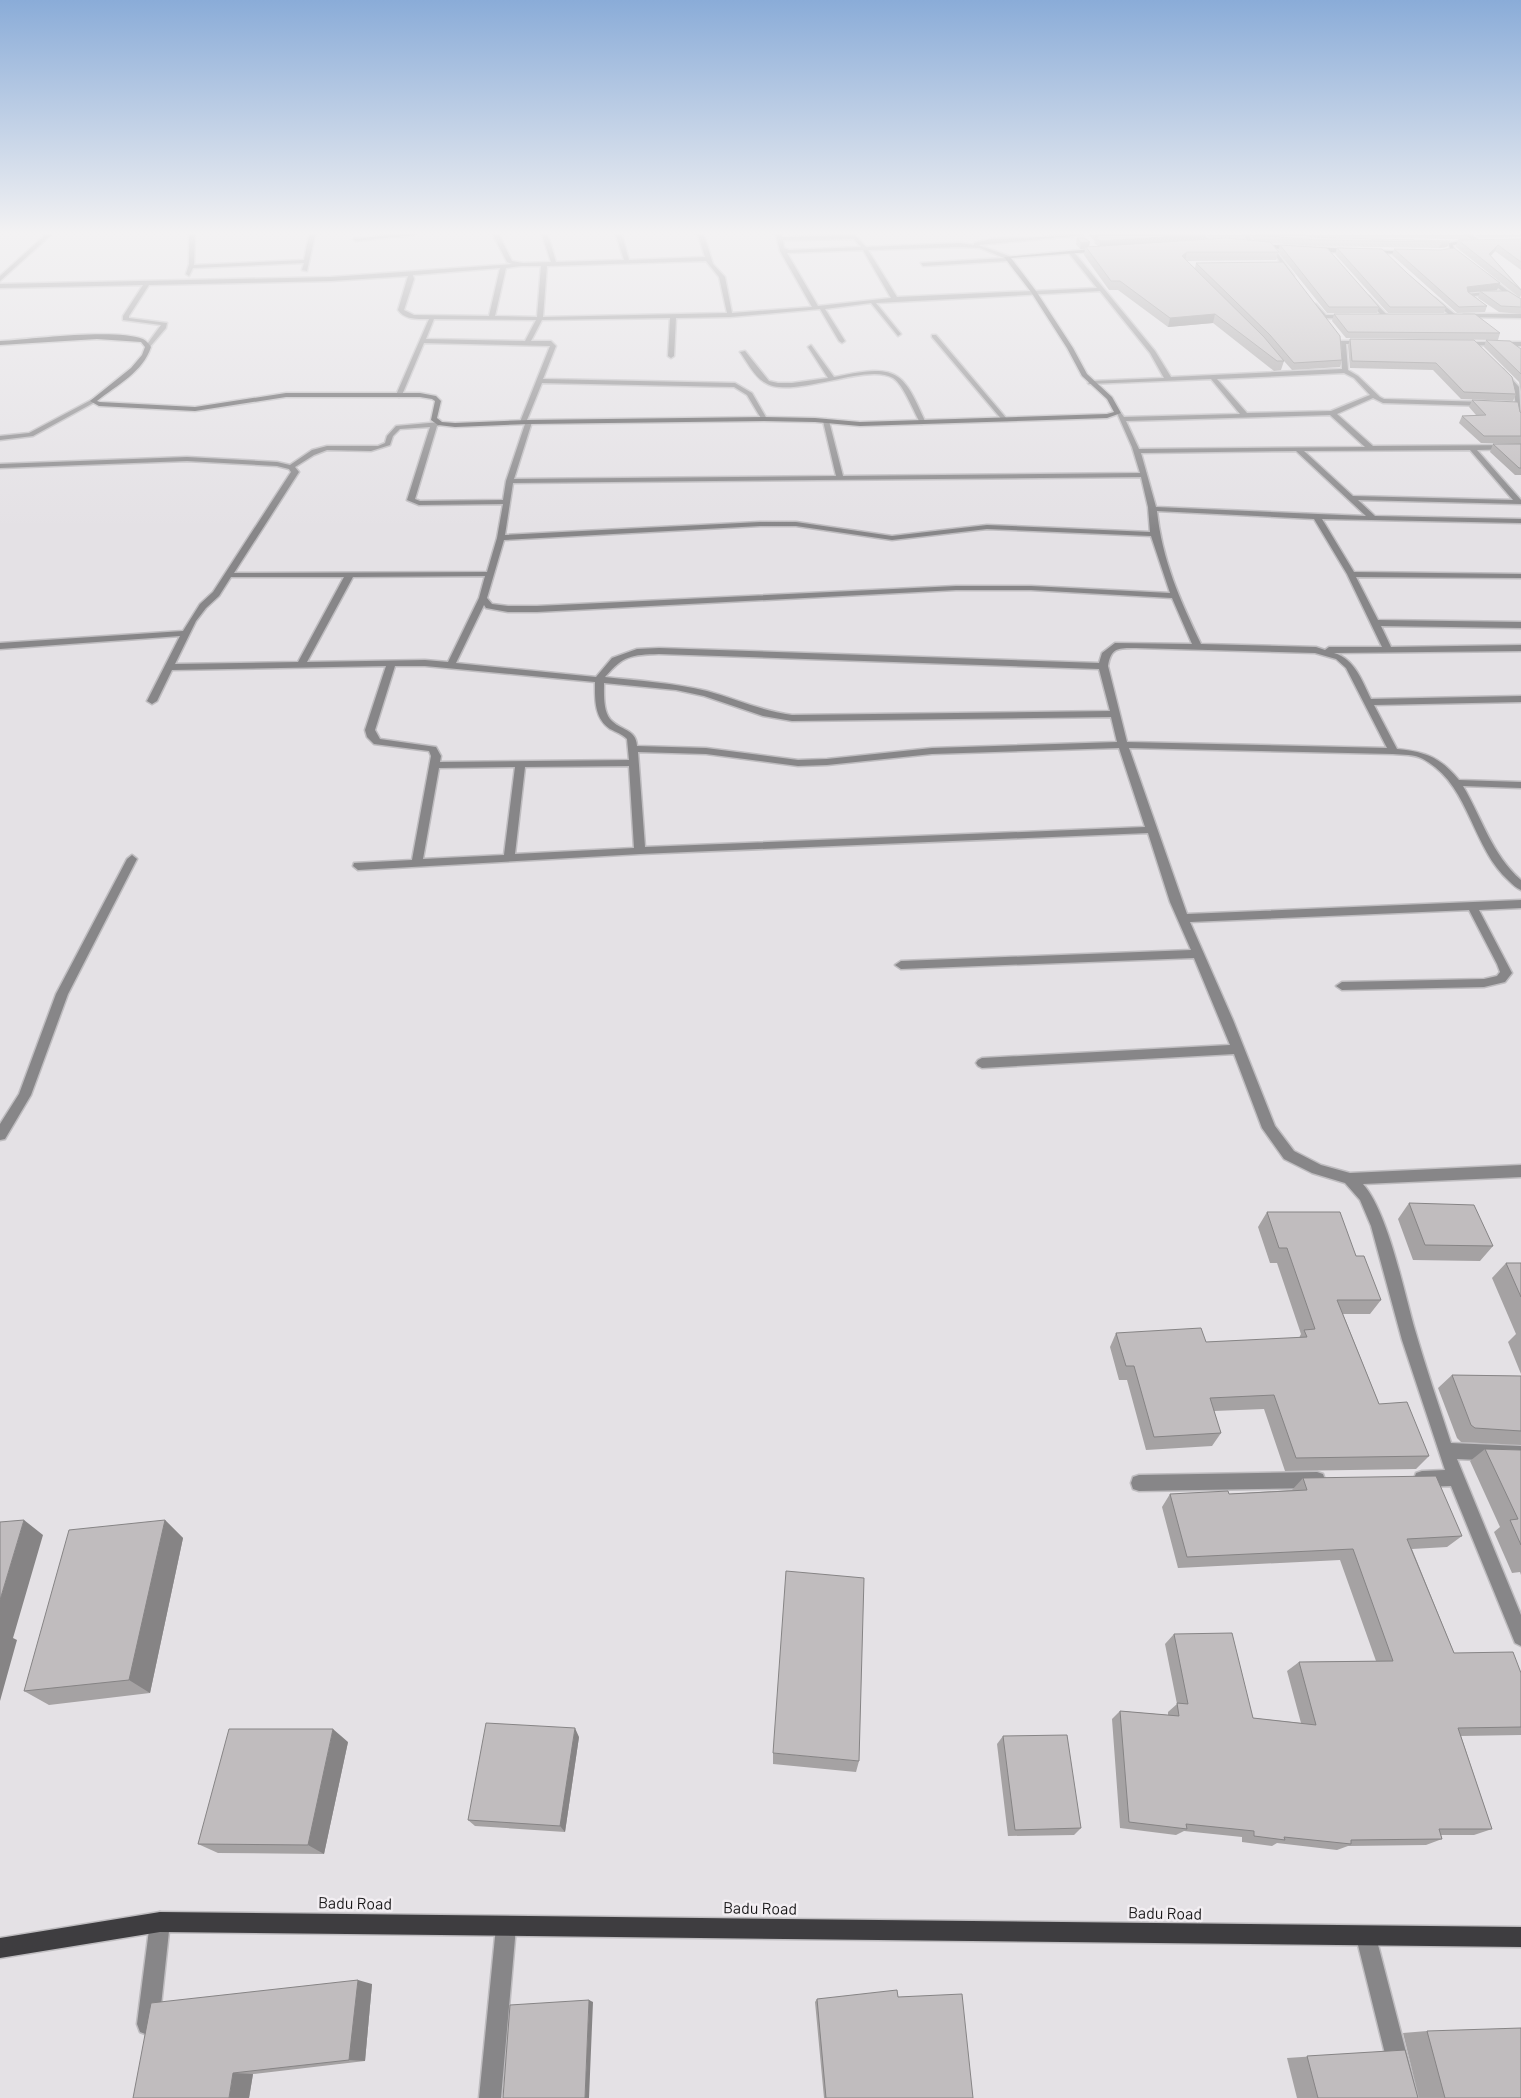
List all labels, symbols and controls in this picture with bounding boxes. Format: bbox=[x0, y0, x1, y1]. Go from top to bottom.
street label: Badu Road bbox=[318, 1892, 392, 1913]
street label: Badu Road bbox=[723, 1897, 797, 1918]
street label: Badu Road bbox=[1128, 1902, 1202, 1923]

